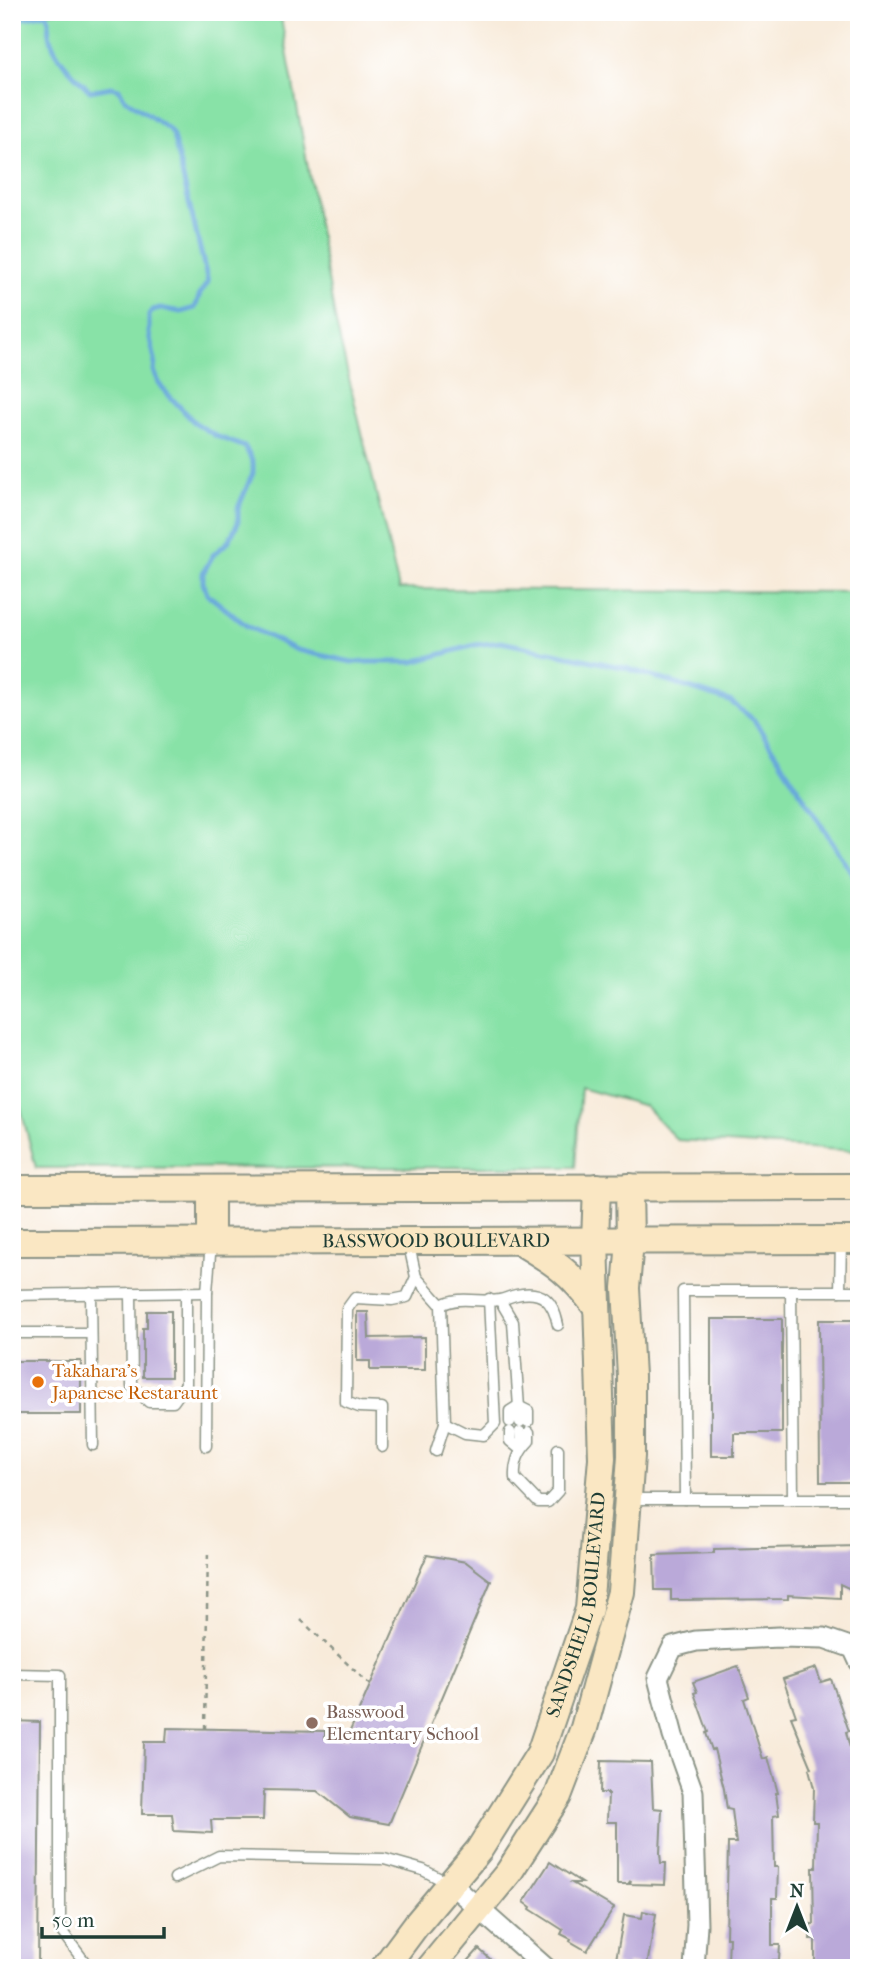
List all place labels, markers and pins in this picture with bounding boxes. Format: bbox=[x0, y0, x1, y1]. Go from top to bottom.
place label: Takahara's Japanese Restaraunt bbox=[50, 1360, 218, 1404]
marker: Takahara's Japanese Restaraunt bbox=[30, 1374, 46, 1390]
place label: Basswood Elementary School bbox=[326, 1701, 479, 1745]
marker: Basswood Elementary School bbox=[304, 1715, 320, 1731]

